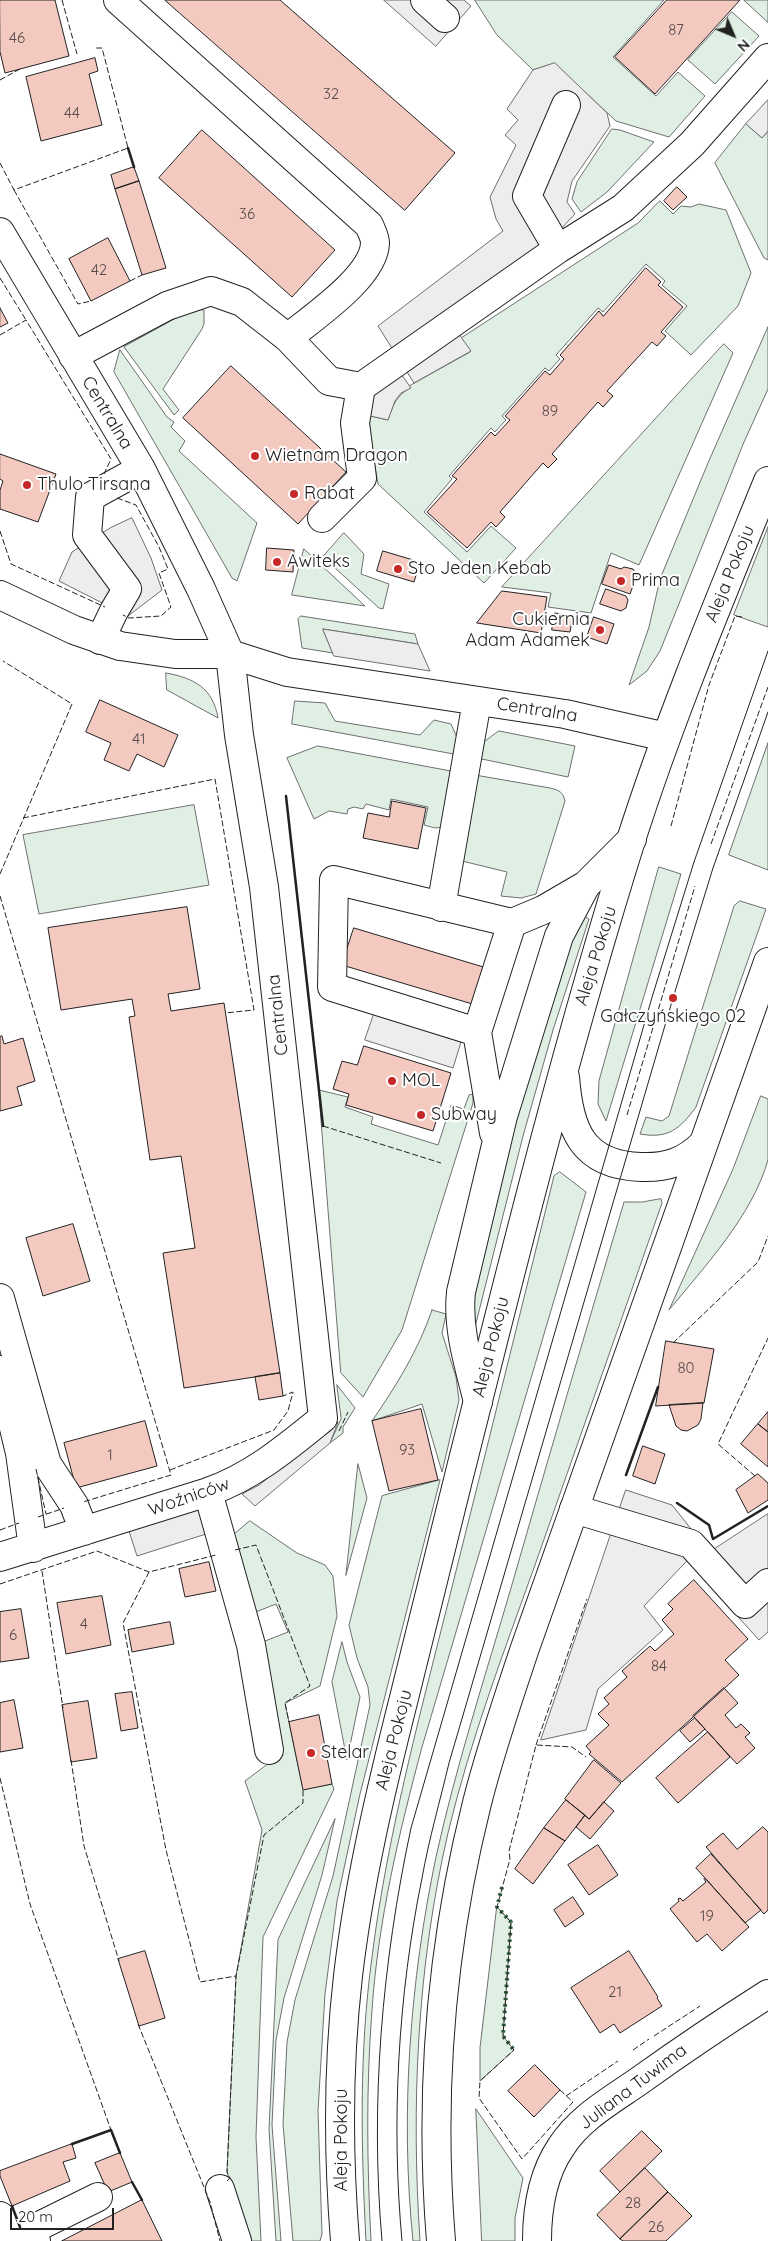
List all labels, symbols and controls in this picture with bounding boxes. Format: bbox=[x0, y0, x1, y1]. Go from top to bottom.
north arrow bbox=[708, 10, 758, 60]
house number: 87 bbox=[668, 21, 684, 39]
house number: 46 bbox=[9, 29, 25, 47]
text: N bbox=[734, 36, 754, 56]
house number: 32 bbox=[323, 85, 339, 103]
house number: 44 bbox=[64, 104, 80, 122]
house number: 36 bbox=[239, 205, 255, 223]
house number: 42 bbox=[91, 261, 107, 279]
street label: Centralna bbox=[77, 373, 137, 453]
house number: 89 bbox=[542, 402, 558, 420]
place label: Wietnam Dragon bbox=[265, 445, 408, 467]
marker: Wietnam Dragon bbox=[249, 450, 261, 462]
place label: Thulo Tirsana bbox=[37, 474, 151, 496]
marker: Thulo Tirsana bbox=[21, 479, 33, 491]
place label: Rabat bbox=[304, 483, 355, 505]
marker: Rabat bbox=[288, 488, 300, 500]
street label: Aleja Pokoju bbox=[701, 522, 759, 626]
place label: Awiteks bbox=[287, 551, 350, 573]
marker: Awiteks bbox=[271, 556, 283, 568]
place label: Sto Jeden Kebab bbox=[408, 558, 551, 580]
marker: Sto Jeden Kebab bbox=[392, 563, 404, 575]
place label: Prima bbox=[631, 570, 680, 592]
marker: Prima bbox=[615, 575, 627, 587]
place label: Cukiernia Adam Adamek bbox=[466, 609, 590, 652]
marker: Cukiernia Adam Adamek bbox=[594, 624, 606, 636]
street label: Centralna bbox=[495, 693, 579, 727]
house number: 41 bbox=[132, 730, 146, 748]
street label: Aleja Pokoju bbox=[571, 904, 621, 1008]
street label: Centralna bbox=[263, 973, 293, 1057]
marker: Gałczyńskiego 02 bbox=[667, 992, 679, 1004]
place label: Gałczyńskiego 02 bbox=[600, 1006, 746, 1028]
place label: MOL bbox=[402, 1070, 440, 1092]
marker: MOL bbox=[386, 1075, 398, 1087]
place label: Subway bbox=[431, 1104, 497, 1126]
marker: Subway bbox=[415, 1109, 427, 1121]
street label: Aleja Pokoju bbox=[468, 1294, 514, 1400]
house number: 80 bbox=[677, 1359, 695, 1377]
house number: 93 bbox=[399, 1441, 415, 1459]
house number: 1 bbox=[107, 1446, 113, 1464]
street label: Woźniców bbox=[145, 1473, 233, 1521]
house number: 4 bbox=[80, 1615, 88, 1633]
house number: 6 bbox=[9, 1626, 17, 1644]
house number: 84 bbox=[651, 1657, 667, 1675]
street label: Aleja Pokoju bbox=[371, 1687, 417, 1793]
place label: Stelar bbox=[321, 1742, 369, 1764]
marker: Stelar bbox=[305, 1747, 317, 1759]
house number: 19 bbox=[700, 1907, 714, 1925]
house number: 21 bbox=[608, 1983, 622, 2001]
street label: Juliana Tuwima bbox=[575, 2039, 691, 2135]
street label: Aleja Pokoju bbox=[331, 2088, 353, 2192]
house number: 28 bbox=[625, 2194, 641, 2212]
scale bar bbox=[12, 2198, 116, 2230]
text: 20 m bbox=[18, 2207, 53, 2226]
house number: 26 bbox=[648, 2218, 664, 2236]

